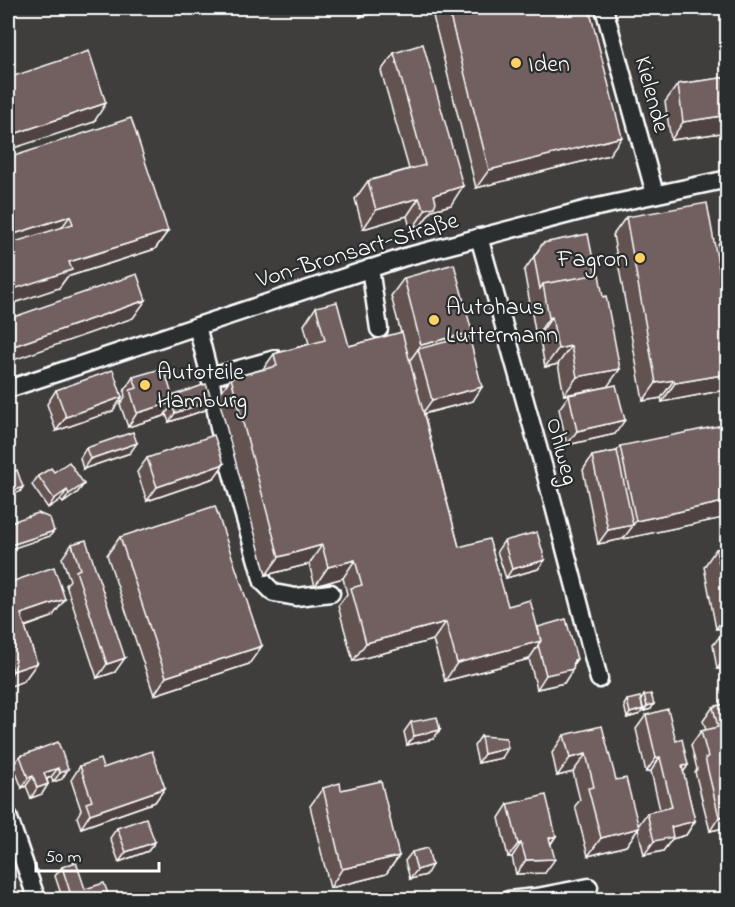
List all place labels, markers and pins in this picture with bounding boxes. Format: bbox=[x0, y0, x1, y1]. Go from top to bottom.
place label: Iden bbox=[528, 48, 570, 83]
marker: Iden bbox=[509, 56, 523, 70]
place label: Fagron bbox=[556, 243, 628, 278]
marker: Fagron bbox=[633, 251, 647, 265]
place label: Autohaus Luttermann bbox=[446, 291, 558, 354]
marker: Autohaus Luttermann bbox=[427, 313, 441, 327]
place label: Autoteile Hamburg bbox=[157, 356, 247, 419]
marker: Autoteile Hamburg bbox=[138, 378, 152, 392]

